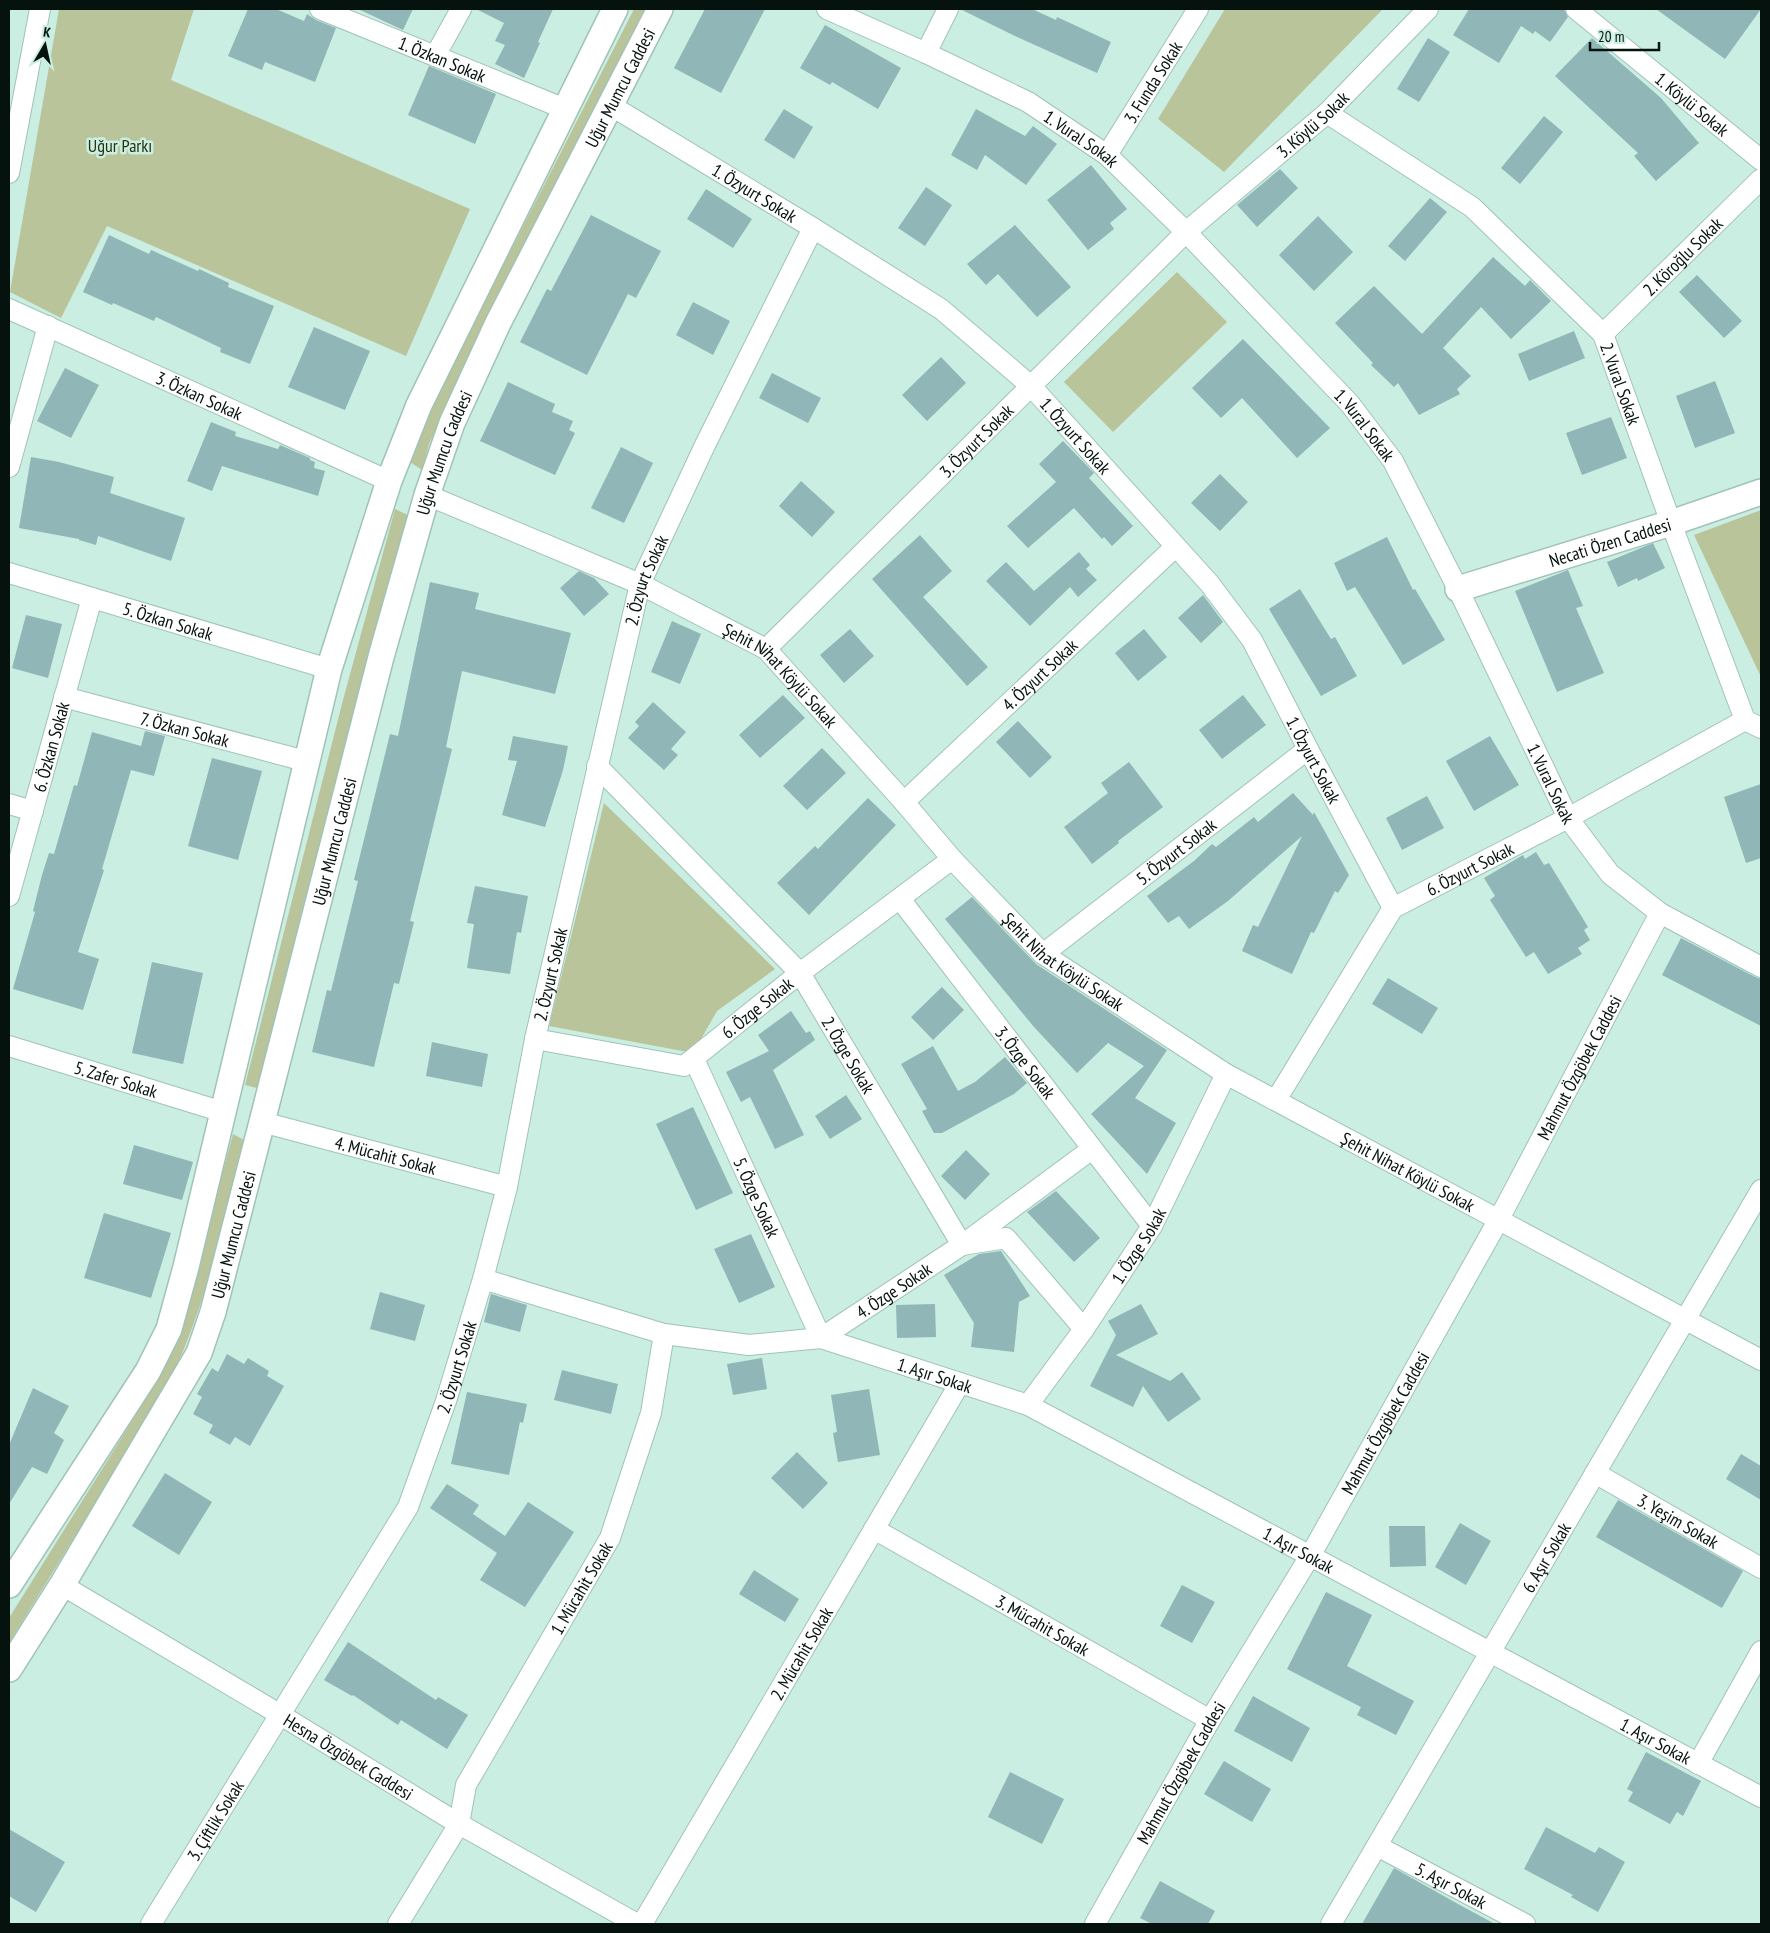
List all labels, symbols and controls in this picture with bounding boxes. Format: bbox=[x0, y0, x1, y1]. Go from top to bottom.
north arrow bbox=[20, 20, 70, 70]
scale bar bbox=[1590, 20, 1659, 52]
text: K bbox=[42, 23, 53, 42]
street label: Uğur Mumcu Caddesi bbox=[579, 24, 660, 151]
text: 20 m bbox=[1598, 27, 1624, 46]
street label: 1. Özkan Sokak bbox=[395, 31, 489, 87]
street label: 3. Funda Sokak bbox=[1118, 37, 1187, 127]
street label: 1. Köylü Sokak bbox=[1650, 67, 1734, 141]
street label: 3. Köylü Sokak bbox=[1272, 86, 1353, 162]
street label: 1. Vural Sokak bbox=[1040, 104, 1124, 172]
park label: Uğur Parkı bbox=[88, 134, 152, 157]
street label: 1. Özyurt Sokak bbox=[708, 158, 801, 227]
street label: 2. Köroğlu Sokak bbox=[1637, 212, 1727, 301]
street label: 2. Vural Sokak bbox=[1596, 339, 1646, 428]
street label: 3. Özkan Sokak bbox=[152, 366, 246, 425]
street label: 1. Vural Sokak bbox=[1330, 383, 1400, 465]
street label: Uğur Mumcu Caddesi bbox=[410, 387, 477, 518]
street label: 1. Özyurt Sokak bbox=[1035, 392, 1116, 479]
street label: 3. Özyurt Sokak bbox=[934, 399, 1018, 482]
street label: Necati Özen Caddesi bbox=[1546, 512, 1674, 572]
street label: 2. Özyurt Sokak bbox=[619, 531, 673, 628]
street label: 5. Özkan Sokak bbox=[120, 596, 216, 645]
street label: Şehit Nihat Köylü Sokak bbox=[719, 617, 843, 732]
street label: 4. Özyurt Sokak bbox=[997, 633, 1082, 716]
street label: 6. Özkan Sokak bbox=[27, 699, 74, 794]
street label: 7. Özkan Sokak bbox=[138, 706, 232, 752]
street label: 1. Özyurt Sokak bbox=[1282, 712, 1346, 807]
street label: 1. Vural Sokak bbox=[1522, 740, 1580, 828]
street label: Uğur Mumcu Caddesi bbox=[306, 775, 361, 908]
street label: 5. Özyurt Sokak bbox=[1131, 813, 1221, 889]
street label: 6. Özyurt Sokak bbox=[1422, 837, 1517, 901]
street label: Şehit Nihat Köylü Sokak bbox=[997, 907, 1128, 1015]
street label: 2. Özyurt Sokak bbox=[528, 925, 572, 1023]
street label: 6. Özge Sokak bbox=[716, 972, 798, 1043]
street label: Mahmut Özgöbek Caddesi bbox=[1531, 991, 1626, 1144]
street label: 2. Özge Sokak bbox=[817, 1012, 880, 1097]
street label: 3. Özge Sokak bbox=[991, 1021, 1061, 1103]
street label: 5. Zafer Sokak bbox=[72, 1055, 160, 1103]
street label: Şehit Nihat Köylü Sokak bbox=[1337, 1126, 1479, 1216]
street label: 4. Mücahit Sokak bbox=[332, 1130, 439, 1179]
street label: 5. Özge Sokak bbox=[729, 1154, 785, 1241]
street label: Uğur Mumcu Caddesi bbox=[205, 1168, 260, 1301]
street label: 1. Özge Sokak bbox=[1106, 1204, 1171, 1288]
street label: 4. Özge Sokak bbox=[851, 1257, 935, 1323]
street label: 2. Özyurt Sokak bbox=[431, 1318, 481, 1416]
street label: Mahmut Özgöbek Caddesi bbox=[1335, 1347, 1434, 1498]
street label: 1. Aşır Sokak bbox=[894, 1352, 975, 1398]
street label: 3. Yeşim Sokak bbox=[1634, 1488, 1723, 1553]
street label: 6. Aşır Sokak bbox=[1516, 1518, 1575, 1597]
street label: 1. Aşır Sokak bbox=[1259, 1521, 1338, 1578]
street label: 1. Mücahit Sokak bbox=[545, 1537, 617, 1639]
street label: 3. Mücahit Sokak bbox=[992, 1589, 1094, 1661]
street label: 2. Mücahit Sokak bbox=[765, 1603, 837, 1704]
street label: Mahmut Özgöbek Caddesi bbox=[1131, 1697, 1230, 1848]
street label: Hesna Özgöbek Caddesi bbox=[280, 1708, 417, 1805]
street label: 1. Aşır Sokak bbox=[1616, 1712, 1695, 1769]
street label: 3. Çiftlik Sokak bbox=[181, 1775, 249, 1865]
street label: 5. Aşır Sokak bbox=[1412, 1857, 1491, 1913]

